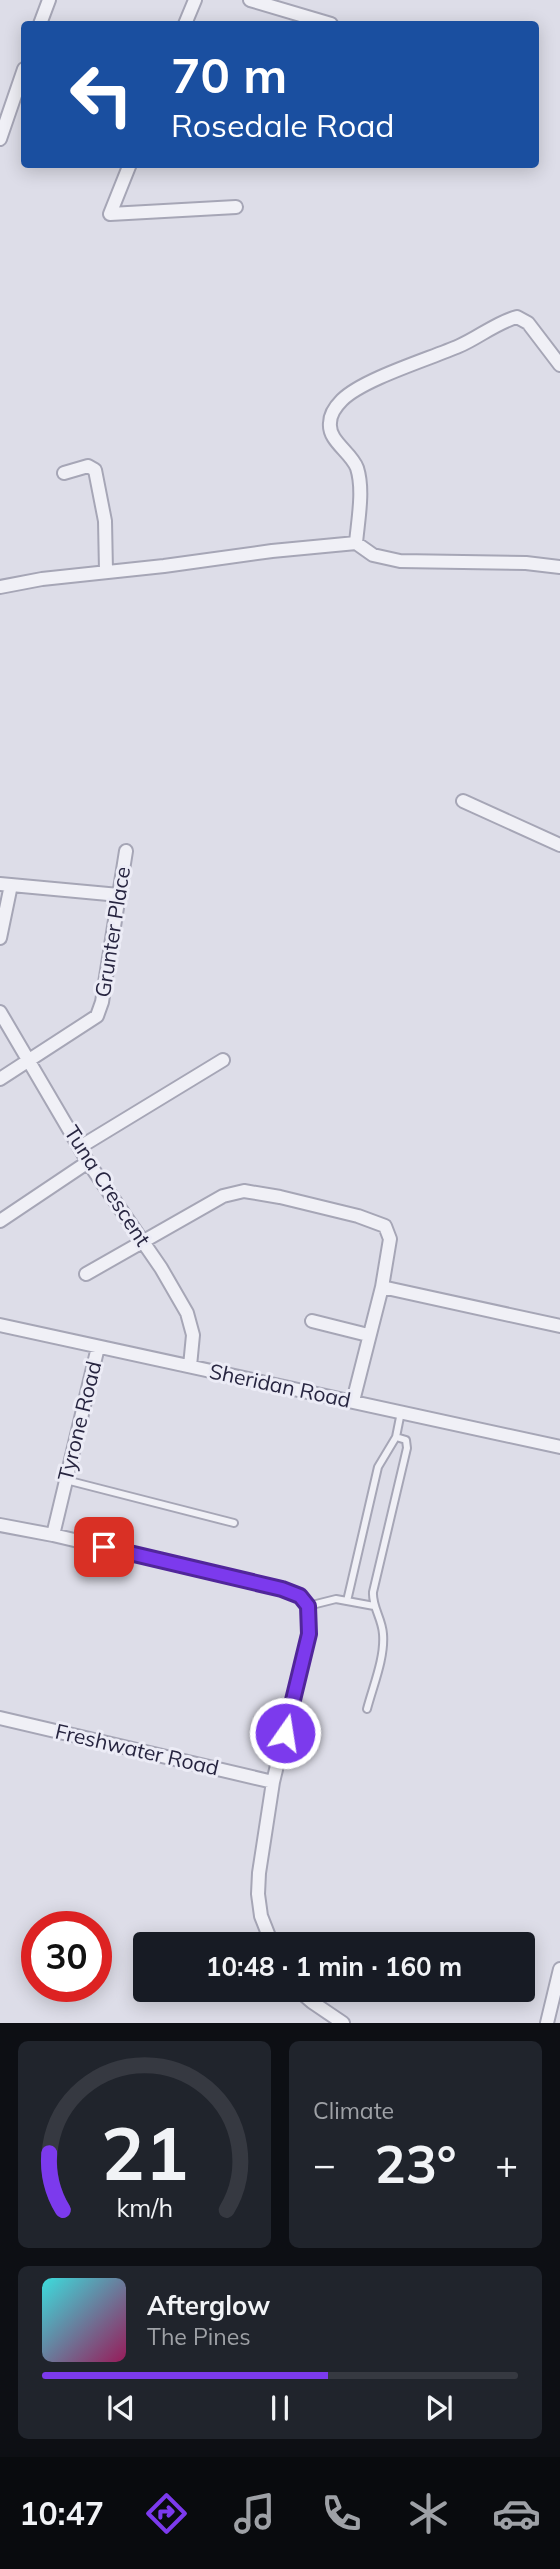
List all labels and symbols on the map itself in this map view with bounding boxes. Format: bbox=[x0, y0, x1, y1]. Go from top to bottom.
street label: Grunter Place bbox=[89, 865, 135, 999]
street label: Tuna Crescent bbox=[59, 1120, 156, 1251]
street label: Sheridan Road bbox=[207, 1357, 353, 1413]
street label: Tyrone Road bbox=[52, 1358, 106, 1483]
pin bbox=[74, 1517, 134, 1577]
position arrow bbox=[248, 1696, 322, 1770]
street label: Freshwater Road bbox=[53, 1718, 222, 1780]
speed limit sign: 30 bbox=[21, 1911, 112, 2002]

